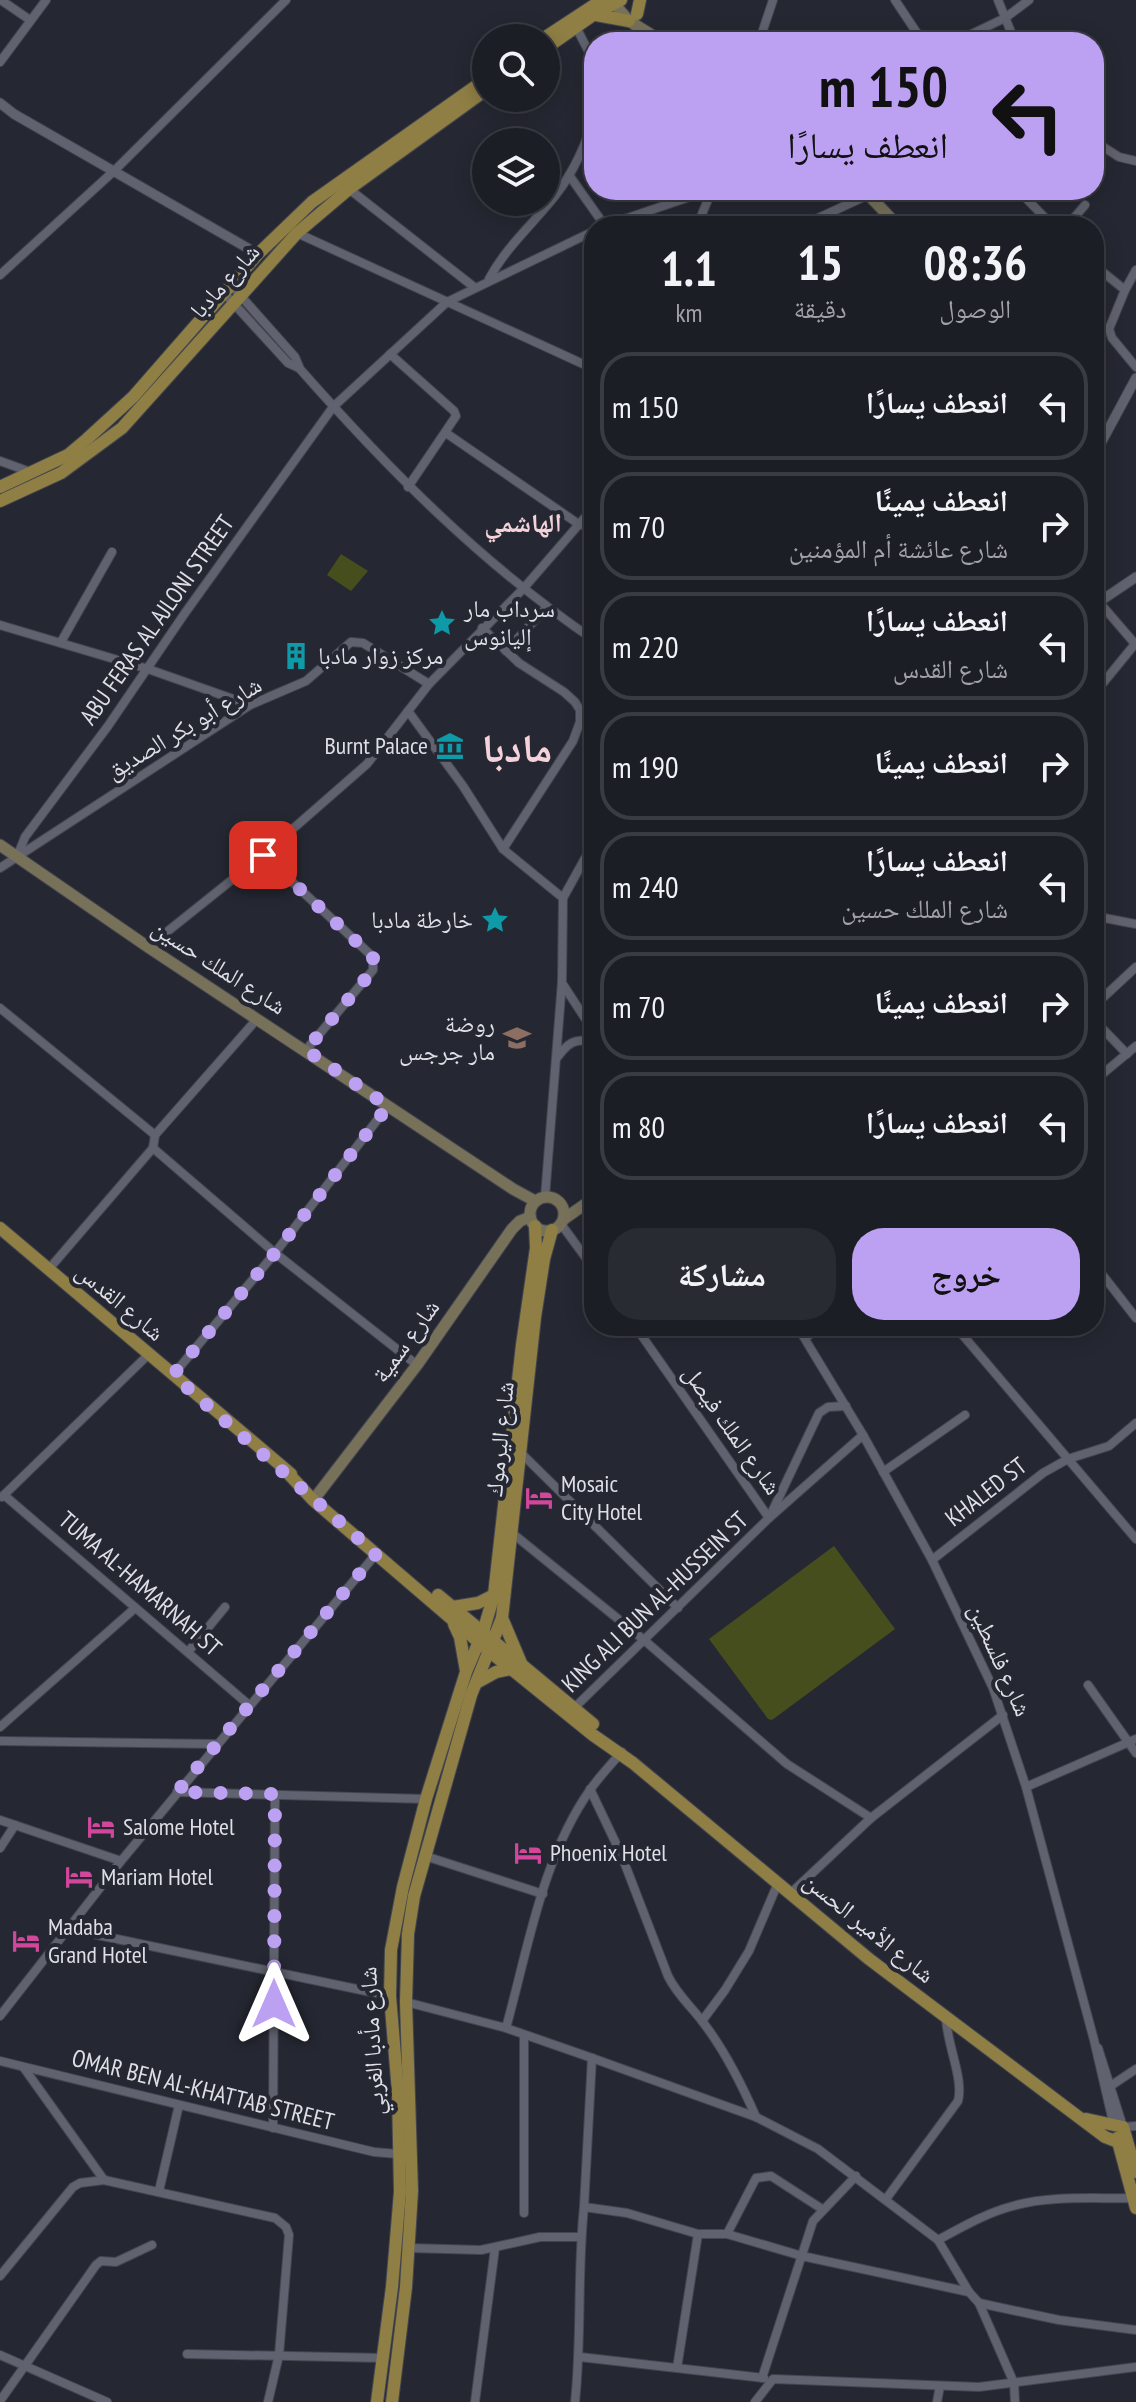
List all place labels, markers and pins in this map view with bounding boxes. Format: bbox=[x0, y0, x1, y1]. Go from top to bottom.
place label: سرداب مار إليانوس bbox=[463, 593, 555, 652]
place icon: سرداب مار إليانوس bbox=[427, 608, 457, 638]
place label: مركز زوار مادبا bbox=[318, 640, 444, 671]
building icon: مركز زوار مادبا bbox=[281, 641, 311, 671]
place label: Burnt Palace bbox=[324, 730, 428, 761]
museum icon: Burnt Palace bbox=[435, 731, 465, 761]
pin bbox=[229, 821, 297, 889]
place label: خارطة مادبا bbox=[371, 904, 473, 935]
place icon: خارطة مادبا bbox=[480, 905, 510, 935]
place label: روضة مار جرجس bbox=[399, 1008, 495, 1067]
school or university icon: روضة مار جرجس bbox=[502, 1023, 532, 1053]
place label: Mosaic City Hotel bbox=[561, 1468, 643, 1527]
hotel icon: Mosaic City Hotel bbox=[524, 1483, 554, 1513]
place label: Salome Hotel bbox=[123, 1811, 235, 1842]
hotel icon: Salome Hotel bbox=[86, 1812, 116, 1842]
place label: Phoenix Hotel bbox=[550, 1837, 667, 1868]
hotel icon: Phoenix Hotel bbox=[513, 1838, 543, 1868]
place label: Mariam Hotel bbox=[101, 1861, 214, 1892]
hotel icon: Mariam Hotel bbox=[64, 1862, 94, 1892]
place label: Madaba Grand Hotel bbox=[48, 1911, 148, 1970]
hotel icon: Madaba Grand Hotel bbox=[11, 1926, 41, 1956]

